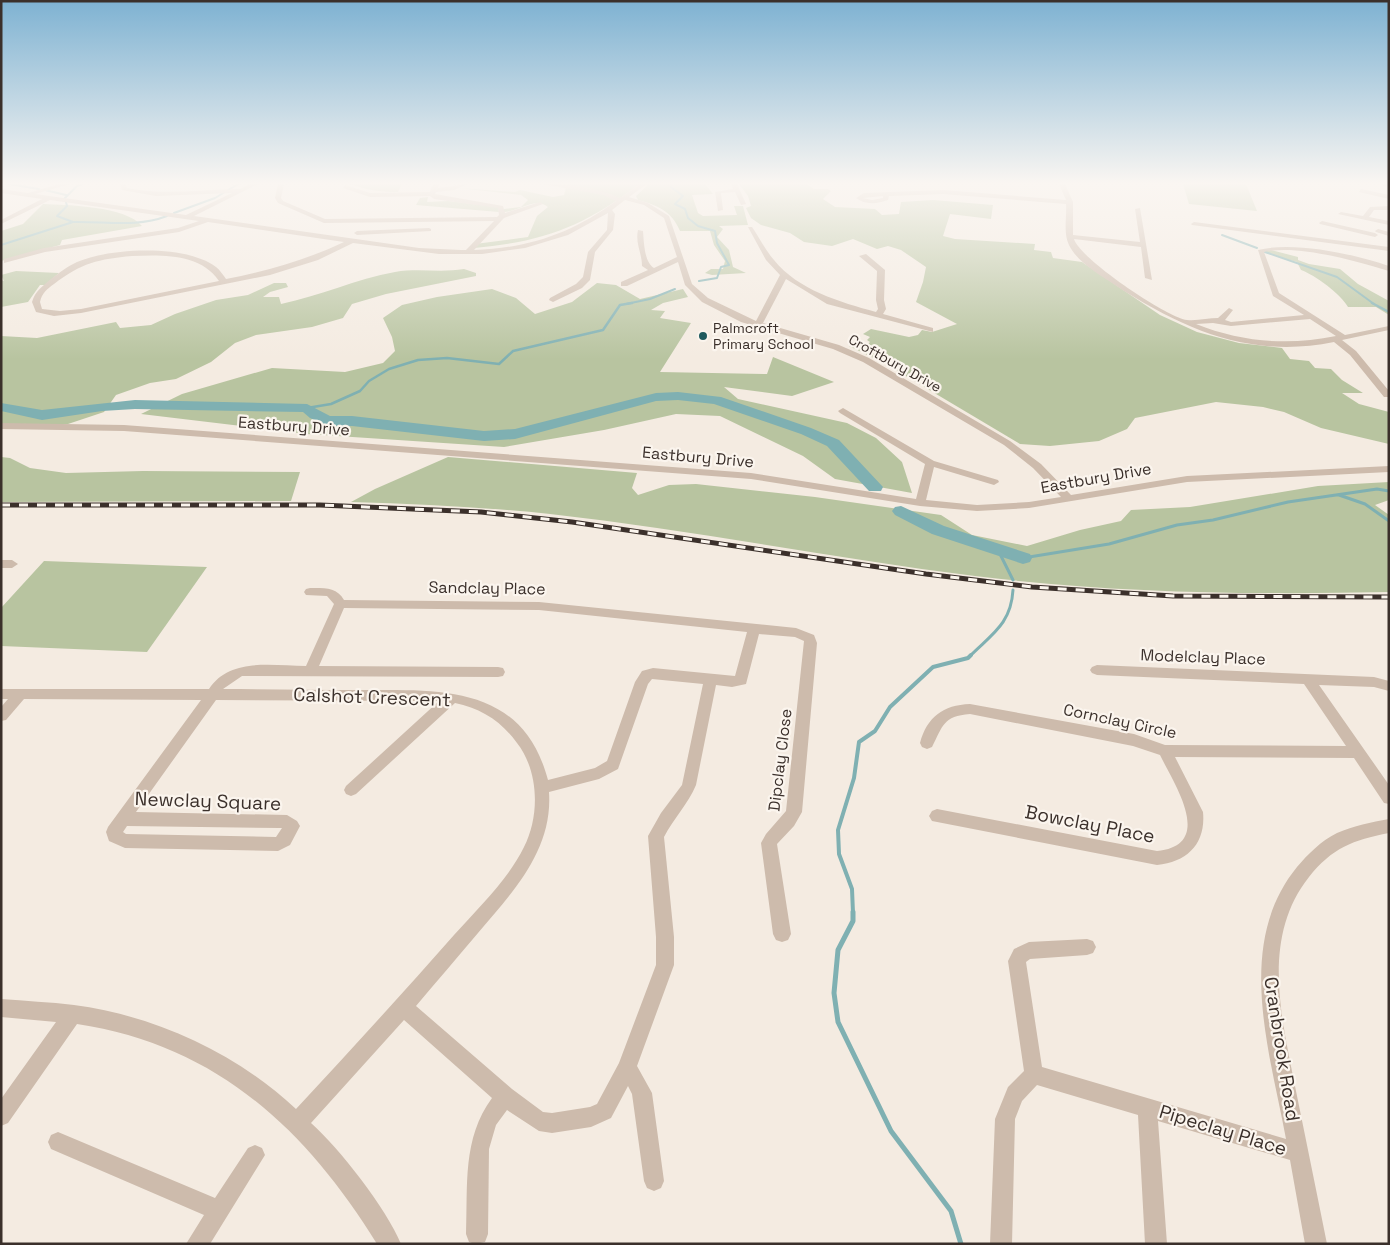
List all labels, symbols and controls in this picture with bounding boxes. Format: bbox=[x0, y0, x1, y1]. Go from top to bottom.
place label: Palmcroft Primary School bbox=[713, 319, 814, 353]
marker: Palmcroft Primary School bbox=[697, 330, 709, 342]
street label: Croftbury Drive bbox=[845, 330, 945, 396]
street label: Eastbury Drive bbox=[237, 412, 351, 440]
street label: Eastbury Drive bbox=[641, 442, 755, 472]
street label: Eastbury Drive bbox=[1039, 458, 1153, 498]
street label: Sandclay Place bbox=[428, 576, 546, 600]
street label: Modelclay Place bbox=[1140, 644, 1266, 670]
street label: Calshot Crescent bbox=[293, 682, 451, 712]
street label: Cornclay Circle bbox=[1061, 699, 1179, 743]
street label: Dipclay Close bbox=[763, 707, 797, 813]
street label: Newclay Square bbox=[134, 786, 282, 816]
street label: Bowclay Place bbox=[1023, 799, 1157, 849]
street label: Cranbrook Road bbox=[1258, 975, 1306, 1123]
street label: Pipeclay Place bbox=[1156, 1099, 1290, 1161]

